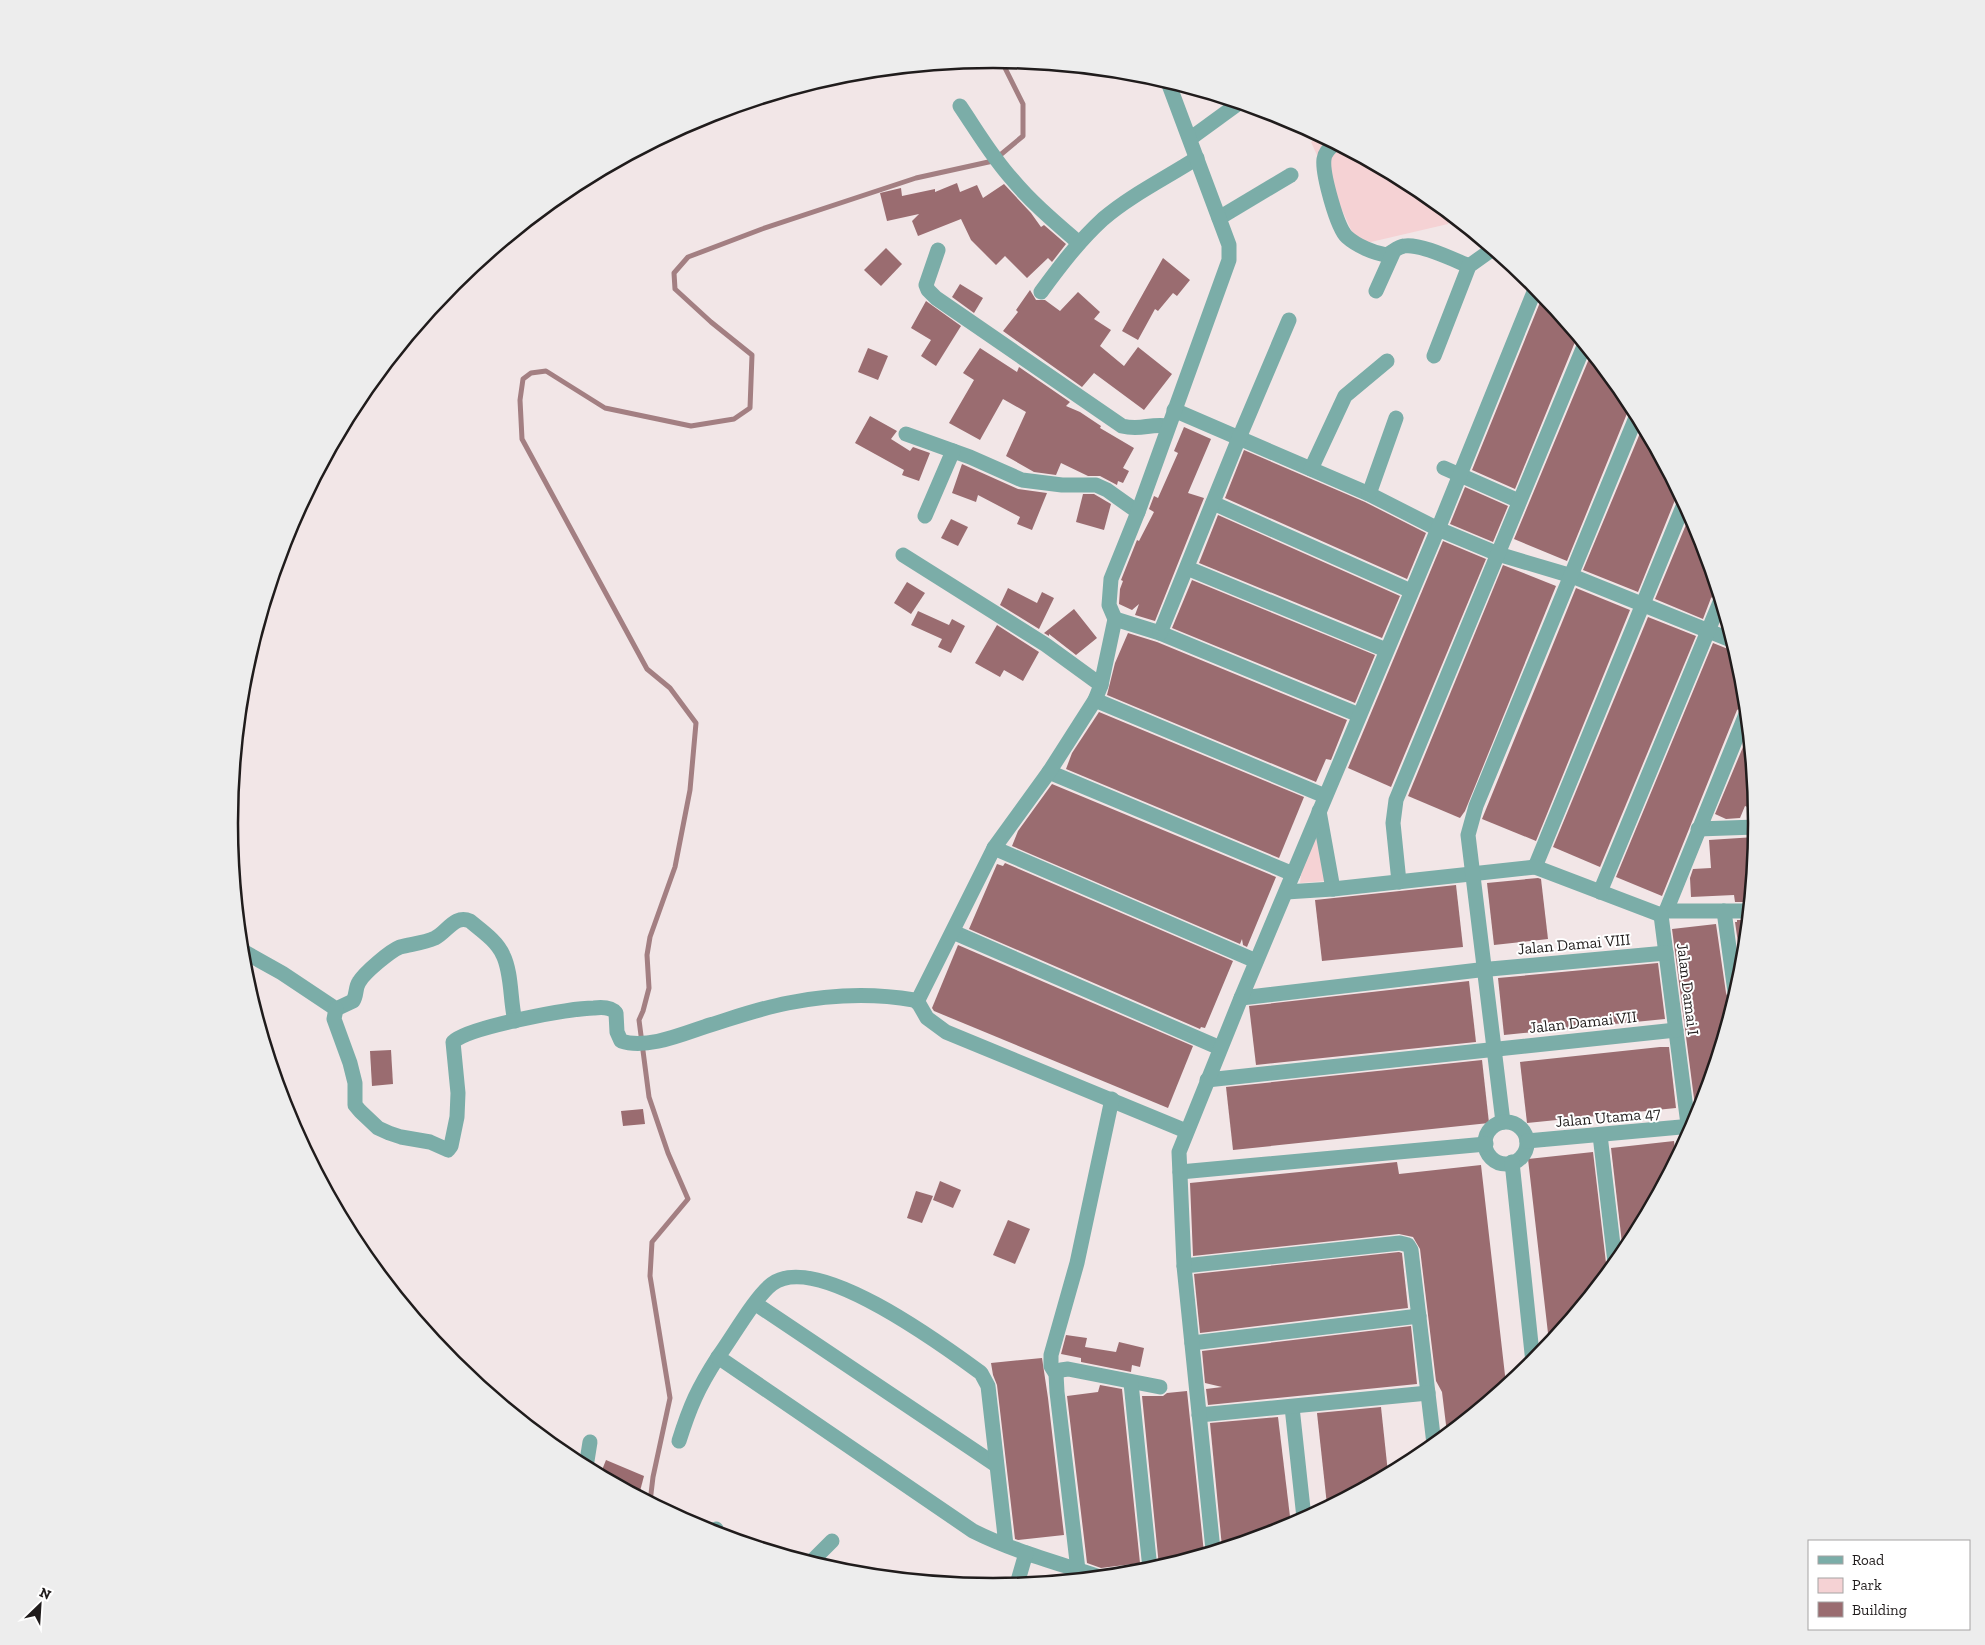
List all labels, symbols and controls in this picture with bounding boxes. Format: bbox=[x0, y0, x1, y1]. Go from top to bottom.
street label: Jalan Damai VIII bbox=[1517, 930, 1631, 958]
street label: Jalan Damai I bbox=[1673, 942, 1703, 1036]
street label: Jalan Damai VII bbox=[1528, 1007, 1638, 1037]
street label: Jalan Utama 47 bbox=[1555, 1103, 1662, 1131]
legend bbox=[1808, 1540, 1970, 1630]
text: Road bbox=[1852, 1551, 1885, 1569]
text: Park bbox=[1852, 1576, 1882, 1594]
north arrow bbox=[15, 1580, 65, 1630]
text: N bbox=[37, 1584, 54, 1604]
text: Building bbox=[1852, 1601, 1907, 1619]

